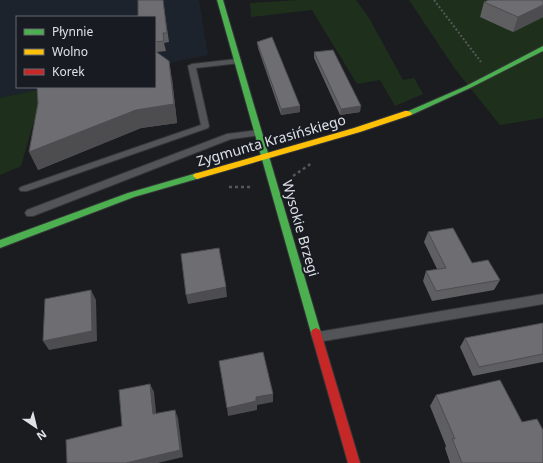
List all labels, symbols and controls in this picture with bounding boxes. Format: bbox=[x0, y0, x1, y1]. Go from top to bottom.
legend bbox=[16, 16, 156, 88]
text: Płynnie bbox=[52, 23, 93, 40]
text: Wolno bbox=[52, 43, 88, 60]
text: Korek bbox=[52, 63, 85, 80]
street label: Zygmunta Krasińskiego bbox=[194, 110, 348, 170]
street label: Wysokie Brzegi bbox=[278, 178, 324, 278]
north arrow bbox=[16, 407, 56, 447]
text: N bbox=[34, 427, 50, 444]

